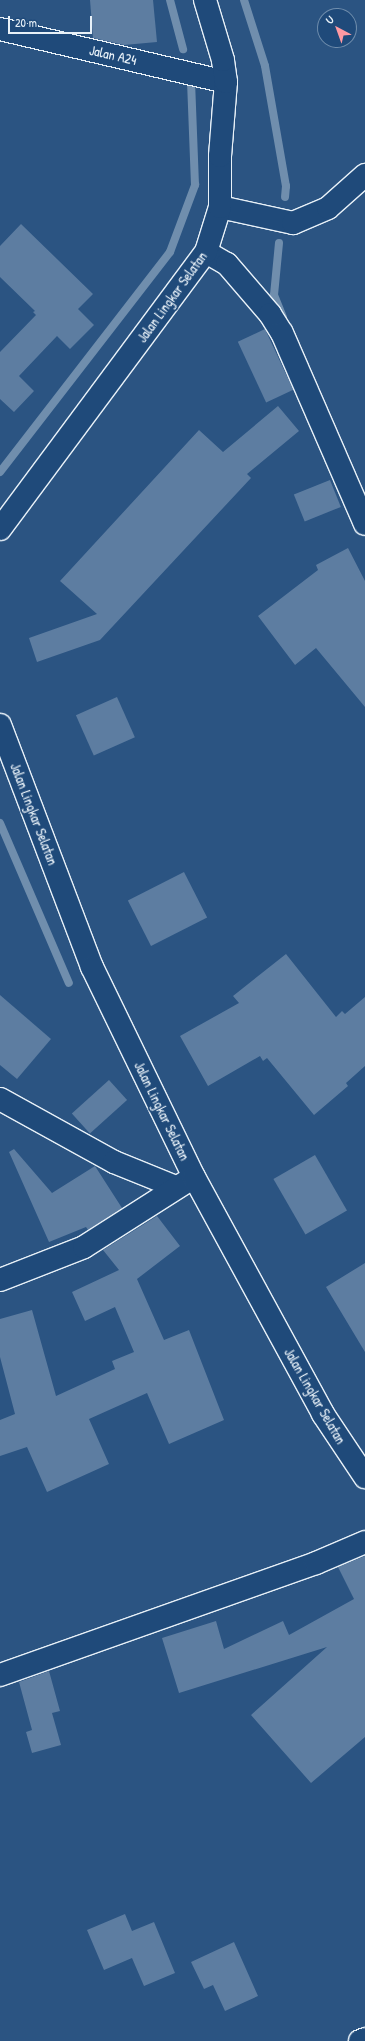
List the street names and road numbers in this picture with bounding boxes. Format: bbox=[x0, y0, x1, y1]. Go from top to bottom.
street label: Jalan A24 bbox=[88, 41, 138, 69]
street label: Jalan Lingkar Selatan bbox=[133, 248, 211, 346]
street label: Jalan Lingkar Selatan bbox=[7, 761, 61, 867]
street label: Jalan Lingkar Selatan bbox=[131, 1059, 193, 1163]
street label: Jalan Lingkar Selatan bbox=[281, 1345, 349, 1447]

